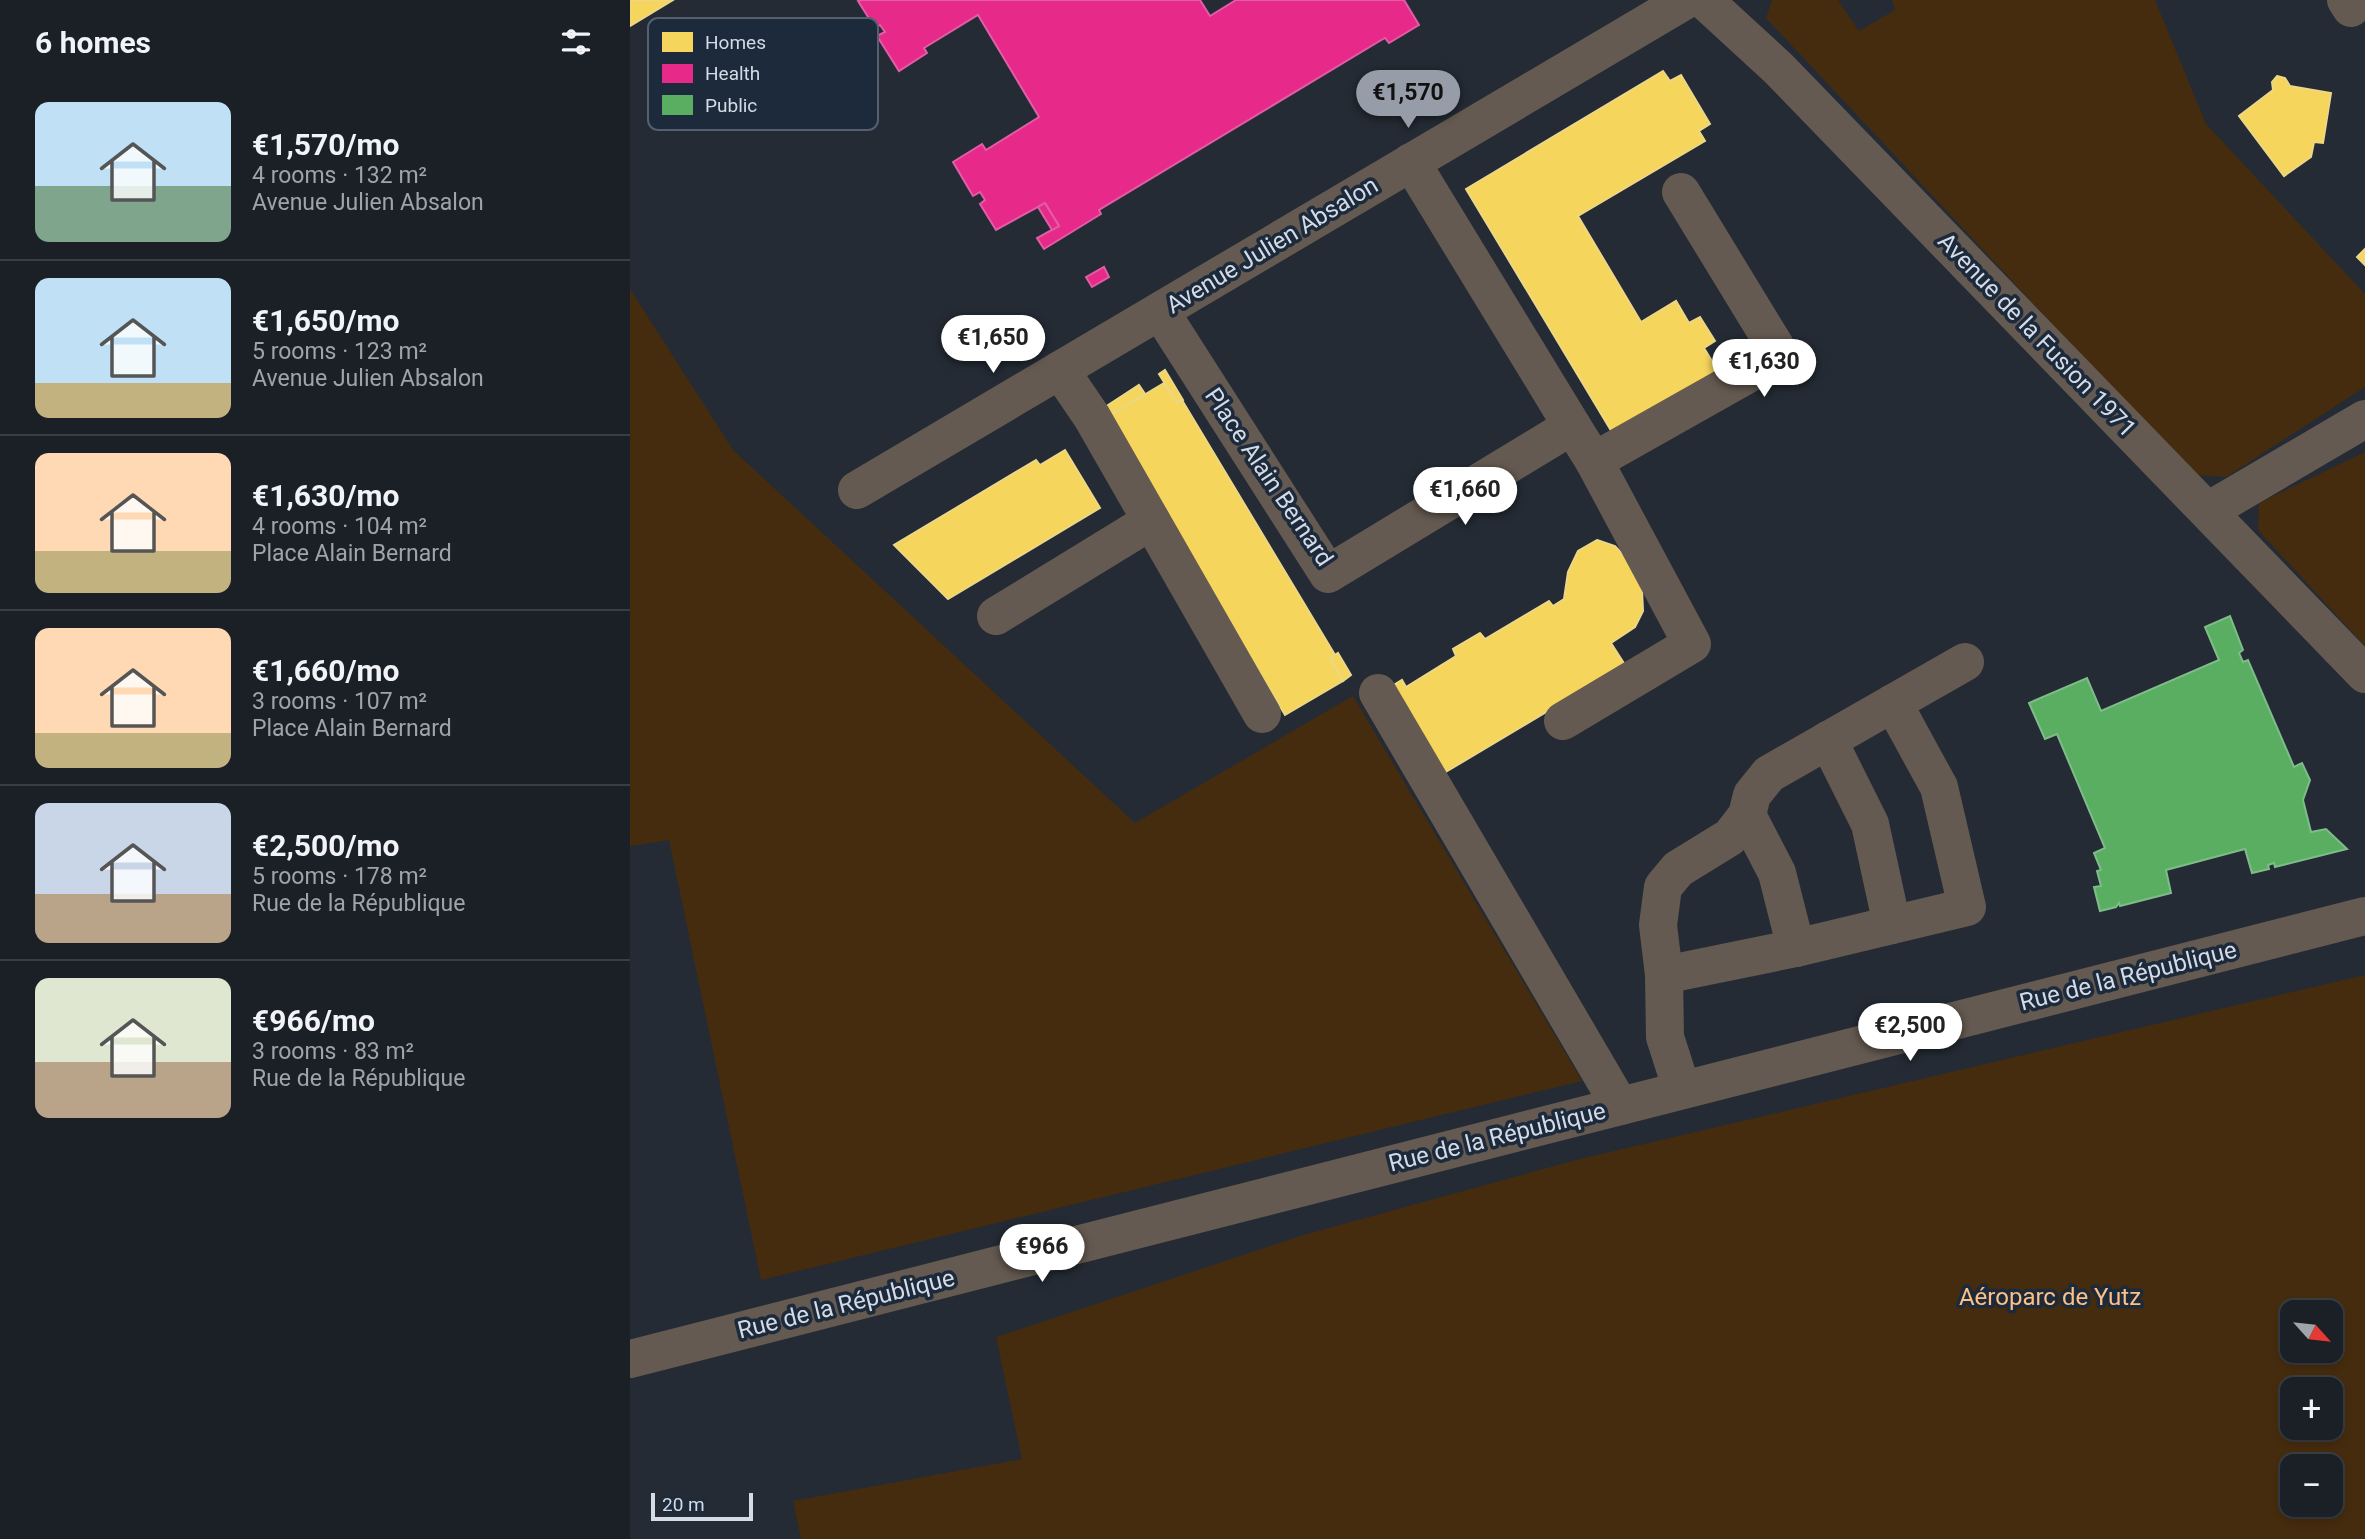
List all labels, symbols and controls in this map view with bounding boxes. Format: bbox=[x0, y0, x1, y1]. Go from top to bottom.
legend bbox=[648, 18, 878, 130]
icon: filters bbox=[557, 23, 595, 61]
text: 6 homes bbox=[35, 25, 151, 60]
text: Homes bbox=[705, 31, 766, 54]
text: Health bbox=[705, 62, 760, 85]
pin: €1,570 bbox=[1351, 71, 1465, 130]
text: €1,570 bbox=[1372, 79, 1444, 106]
text: Public bbox=[705, 94, 757, 117]
text: €1,570/mo bbox=[252, 127, 400, 162]
icon: home bbox=[91, 130, 175, 214]
text: 4 rooms · 132 m² bbox=[252, 162, 427, 189]
street label: Avenue Julien Absalon bbox=[1161, 171, 1383, 319]
text: Avenue Julien Absalon bbox=[252, 189, 484, 216]
street label: Avenue de la Fusion 1971 bbox=[1932, 227, 2142, 443]
text: €1,650/mo bbox=[252, 303, 400, 338]
icon: home bbox=[91, 306, 175, 390]
pin: €1,650 bbox=[936, 316, 1050, 375]
text: €1,650 bbox=[957, 324, 1029, 351]
text: 5 rooms · 123 m² bbox=[252, 338, 427, 365]
pin: €1,630 bbox=[1707, 340, 1821, 399]
text: €1,630 bbox=[1728, 348, 1800, 375]
text: Avenue Julien Absalon bbox=[252, 365, 484, 392]
street label: Place Alain Bernard bbox=[1199, 383, 1339, 571]
pin: €1,660 bbox=[1408, 468, 1522, 527]
text: €1,660 bbox=[1429, 476, 1501, 503]
text: €1,630/mo bbox=[252, 478, 400, 513]
icon: home bbox=[91, 481, 175, 565]
text: 4 rooms · 104 m² bbox=[252, 513, 427, 540]
text: Place Alain Bernard bbox=[252, 540, 452, 567]
text: €1,660/mo bbox=[252, 653, 400, 688]
icon: home bbox=[91, 656, 175, 740]
text: 3 rooms · 107 m² bbox=[252, 688, 427, 715]
text: Place Alain Bernard bbox=[252, 715, 452, 742]
text: €2,500/mo bbox=[252, 828, 400, 863]
icon: home bbox=[91, 831, 175, 915]
text: 5 rooms · 178 m² bbox=[252, 863, 427, 890]
text: Rue de la République bbox=[252, 890, 465, 917]
street label: Rue de la République bbox=[2017, 935, 2239, 1017]
text: €966/mo bbox=[252, 1003, 375, 1038]
pin: €2,500 bbox=[1853, 1004, 1967, 1063]
icon: home bbox=[91, 1006, 175, 1090]
text: €2,500 bbox=[1874, 1012, 1946, 1039]
text: 3 rooms · 83 m² bbox=[252, 1038, 414, 1065]
text: Rue de la République bbox=[252, 1065, 465, 1092]
street label: Rue de la République bbox=[1386, 1096, 1608, 1178]
pin: €966 bbox=[1001, 1224, 1083, 1284]
text: €966 bbox=[1016, 1233, 1068, 1260]
street label: Rue de la République bbox=[735, 1263, 957, 1345]
park label: Aéroparc de Yutz bbox=[1959, 1283, 2141, 1311]
north arrow bbox=[2280, 1300, 2343, 1363]
map controls bbox=[2280, 1300, 2343, 1517]
button: + bbox=[2280, 1377, 2343, 1440]
button: − bbox=[2280, 1454, 2343, 1517]
scale bar bbox=[651, 1490, 752, 1522]
text: 20 m bbox=[662, 1493, 705, 1516]

